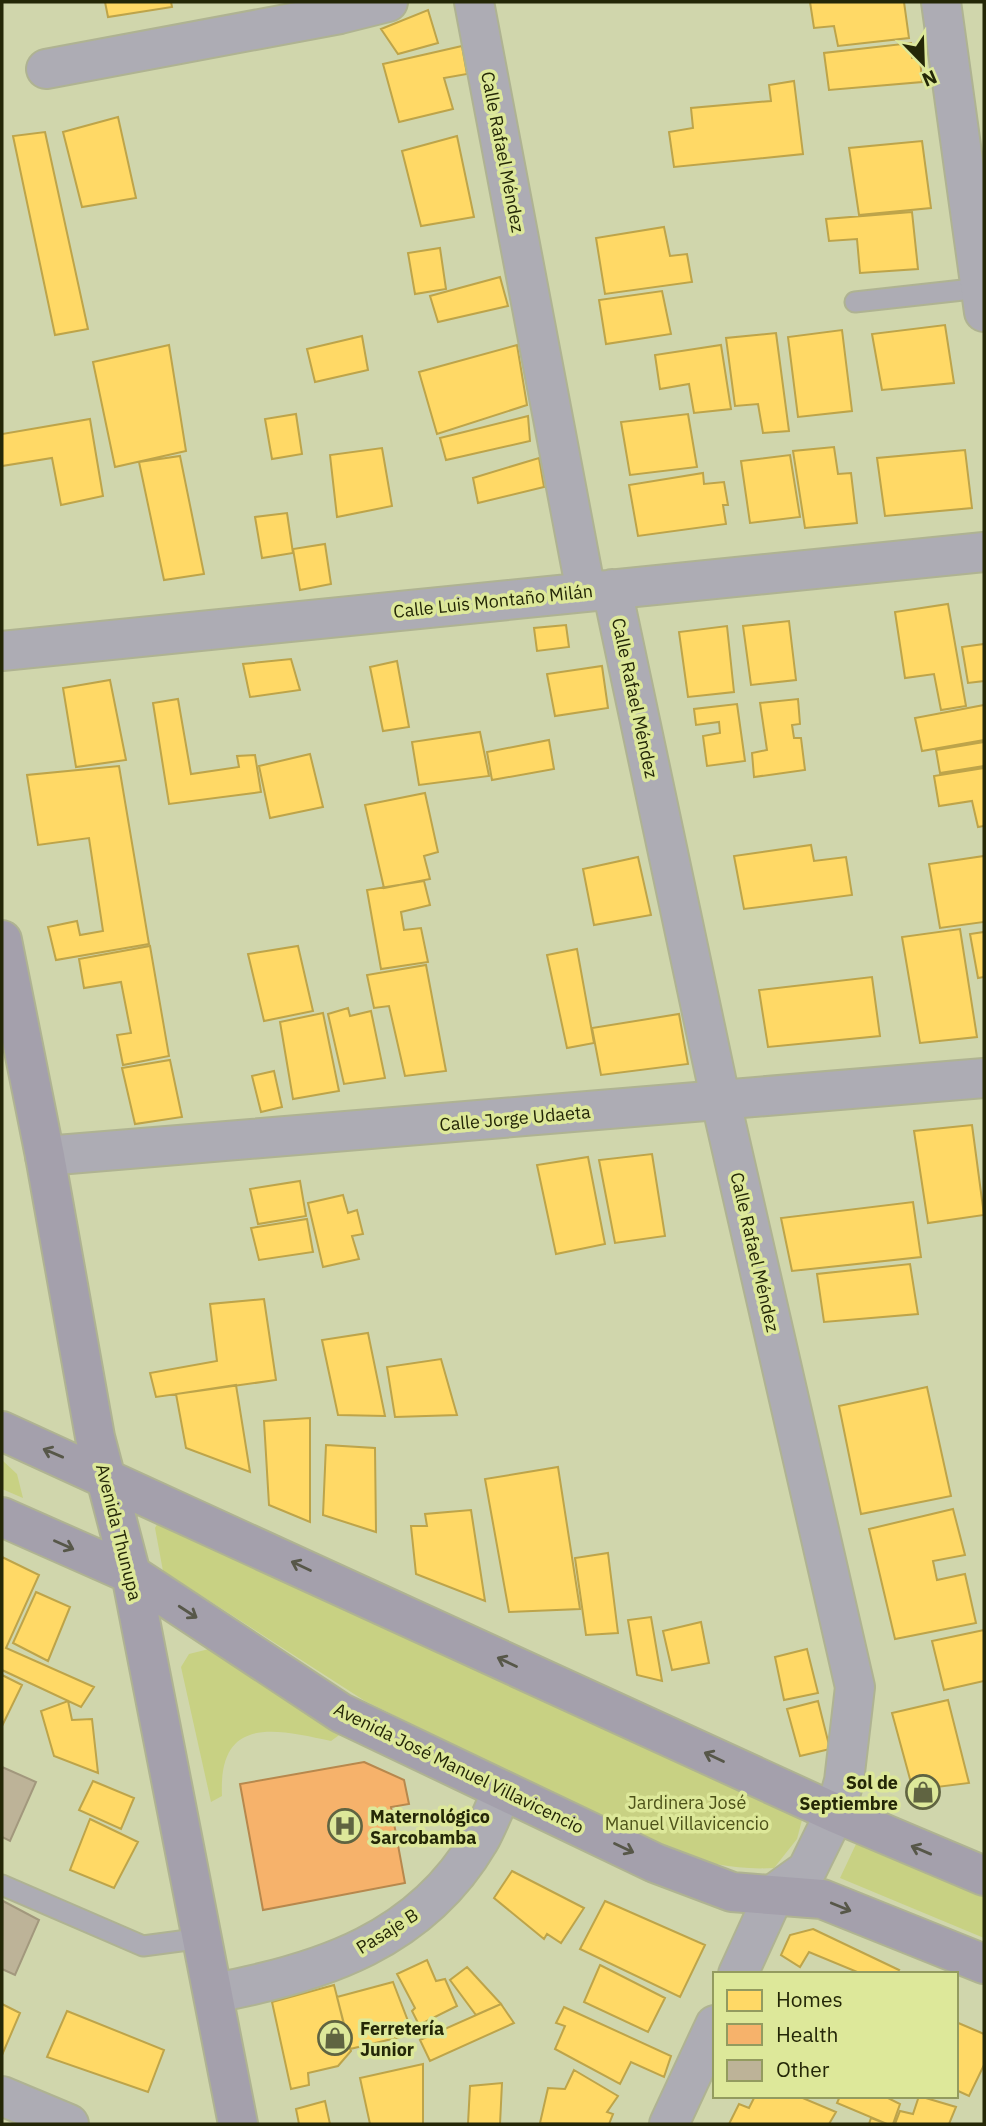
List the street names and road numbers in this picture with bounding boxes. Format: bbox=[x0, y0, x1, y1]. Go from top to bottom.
street label: Calle Rafael Méndez bbox=[476, 70, 530, 234]
street label: Calle Luis Montaño Milán bbox=[392, 579, 594, 623]
street label: Calle Rafael Méndez bbox=[607, 616, 663, 780]
street label: Calle Jorge Udaeta bbox=[438, 1100, 592, 1136]
street label: Calle Rafael Méndez bbox=[725, 1170, 785, 1334]
street label: Avenida Thunupa bbox=[91, 1461, 147, 1603]
street label: Avenida José Manuel Villavicencio bbox=[330, 1697, 588, 1839]
street label: Pasaje B bbox=[352, 1903, 422, 1959]

